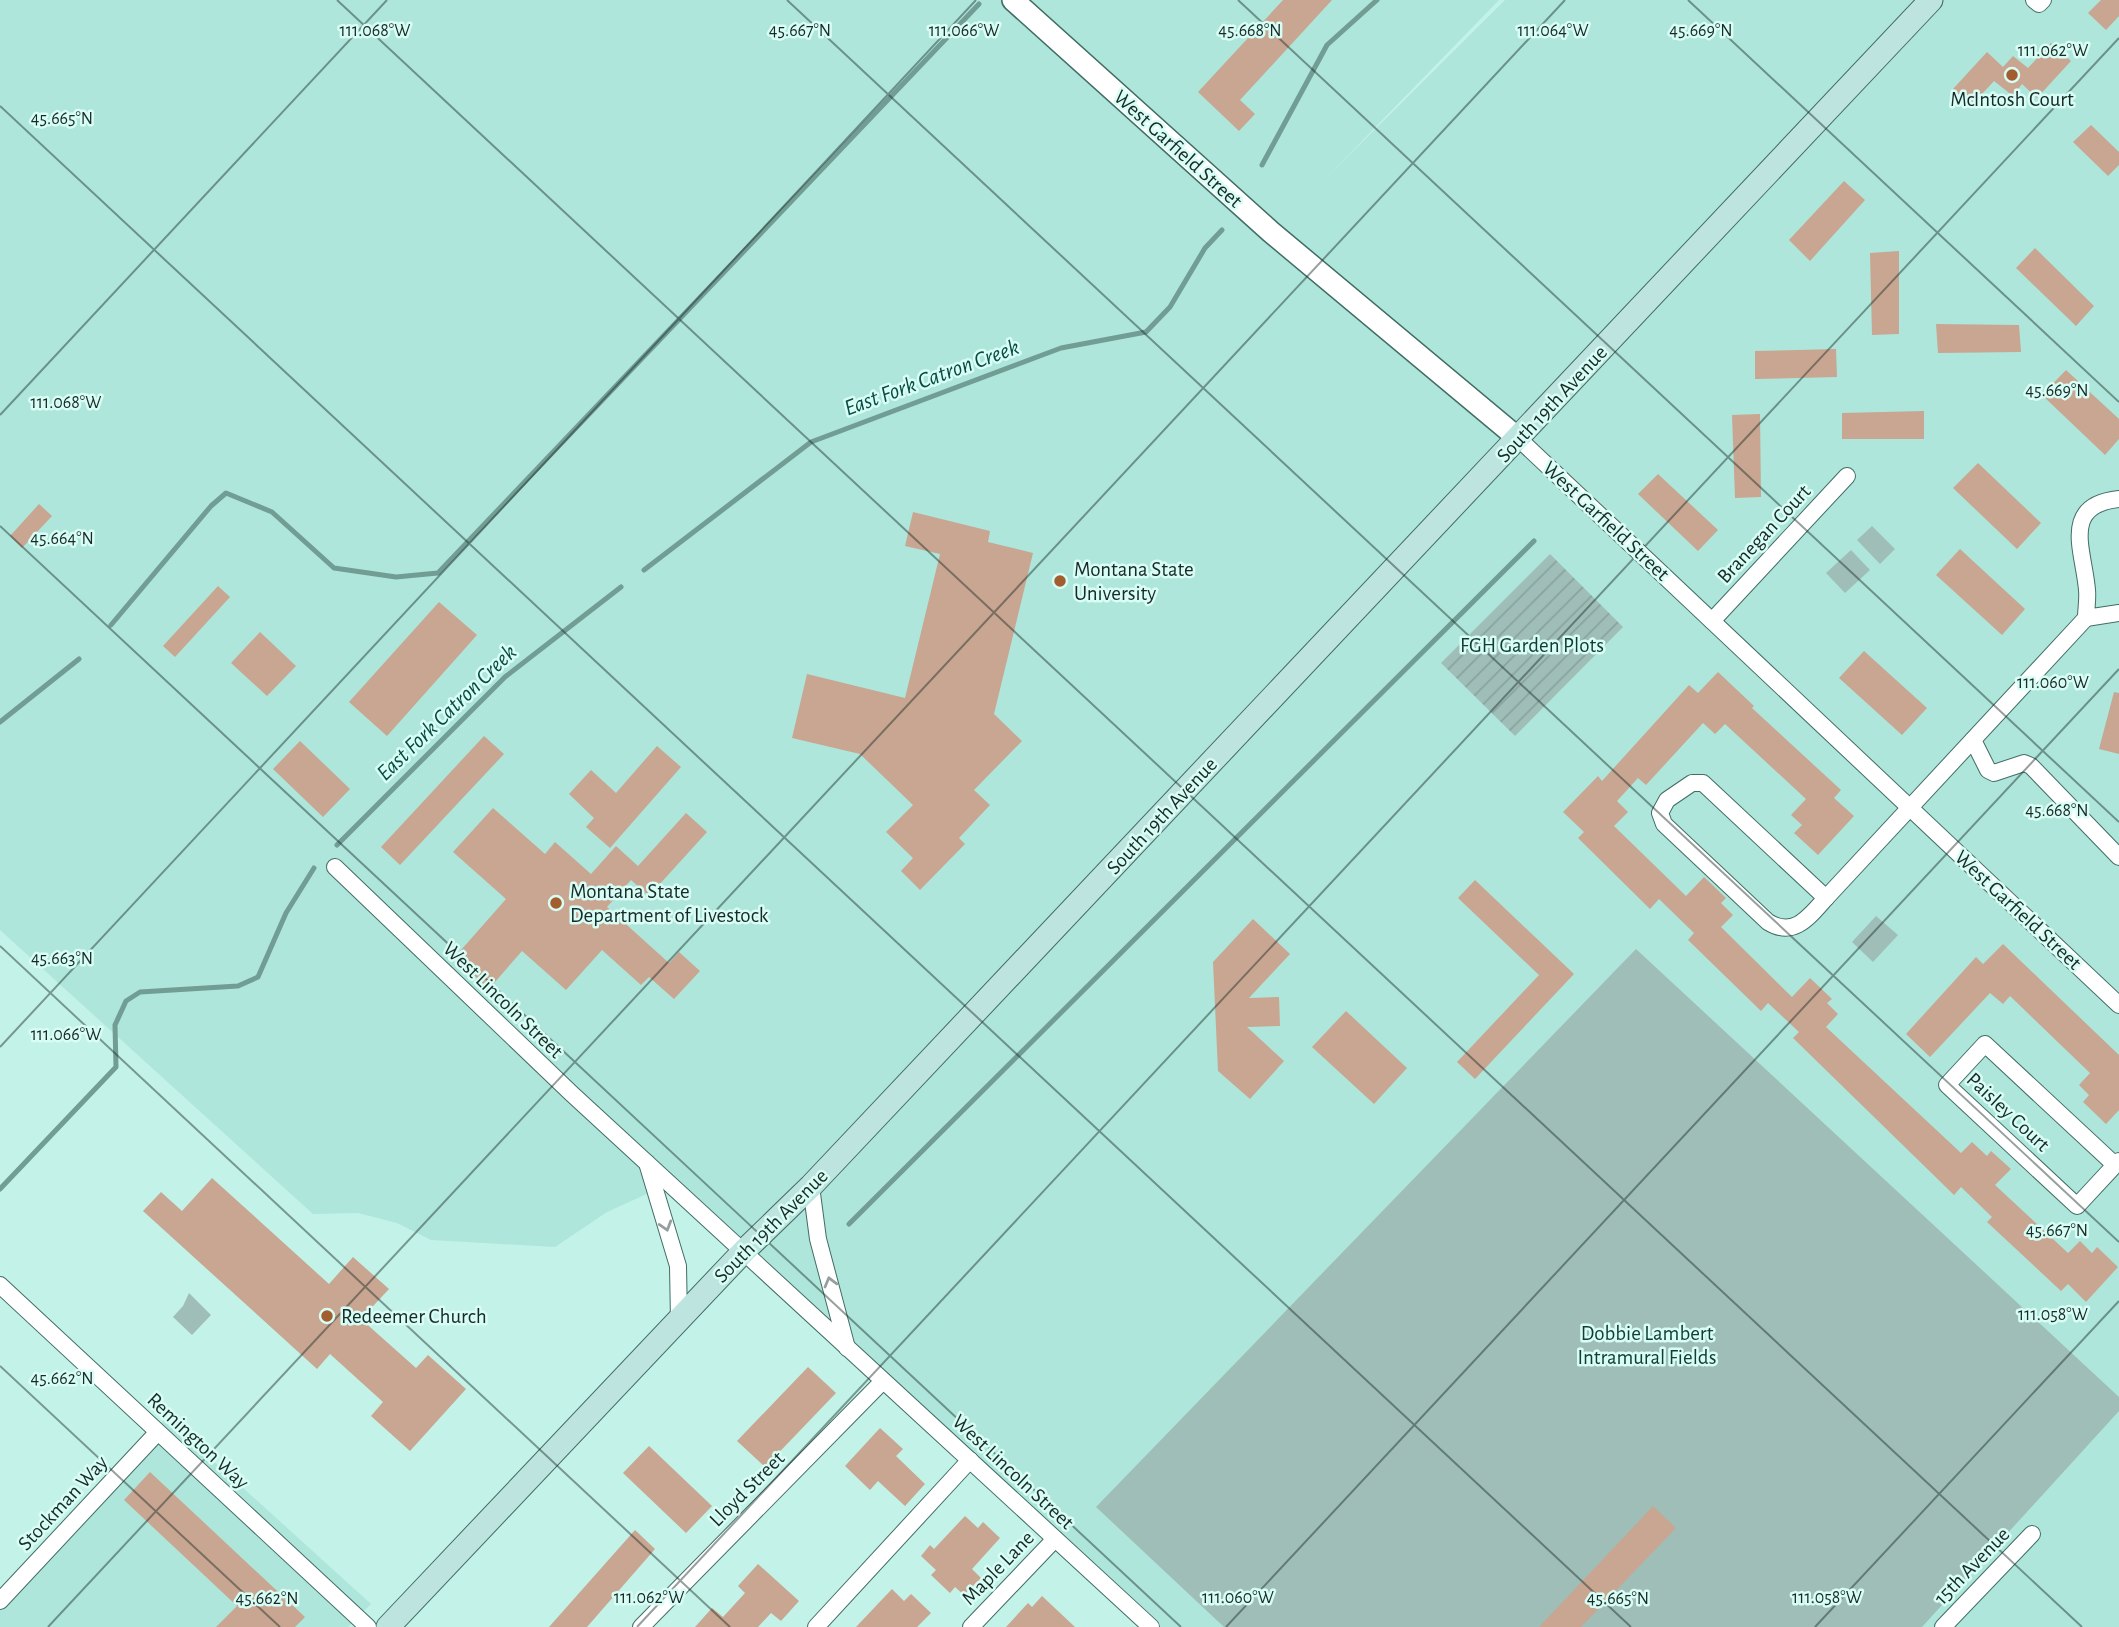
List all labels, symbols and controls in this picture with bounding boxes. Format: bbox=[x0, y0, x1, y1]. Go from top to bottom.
text: 111.068°W bbox=[340, 22, 410, 40]
text: 45.667°N bbox=[769, 22, 831, 40]
text: 111.066°W bbox=[929, 22, 999, 40]
text: 45.668°N bbox=[1218, 22, 1282, 40]
text: 111.064°W bbox=[1518, 22, 1588, 40]
text: 45.669°N bbox=[1669, 22, 1733, 40]
text: 111.062°W bbox=[2018, 42, 2088, 60]
marker: McIntosh Court bbox=[2004, 67, 2020, 83]
street label: West Garfield Street bbox=[1110, 86, 1246, 212]
place label: McIntosh Court bbox=[1950, 89, 2074, 110]
text: 45.665°N bbox=[31, 110, 93, 128]
water label: East Fork Catron Creek bbox=[841, 336, 1023, 420]
street label: South 19th Avenue bbox=[1493, 342, 1611, 466]
text: 45.669°N bbox=[2025, 382, 2089, 400]
text: 111.068°W bbox=[31, 394, 101, 412]
street label: West Garfield Street bbox=[1539, 457, 1673, 585]
street label: Branegan Court bbox=[1713, 481, 1815, 587]
text: 45.664°N bbox=[30, 530, 94, 548]
place label: Montana State University bbox=[1074, 559, 1194, 604]
marker: Montana State University bbox=[1052, 573, 1068, 589]
park label: FGH Garden Plots bbox=[1460, 635, 1604, 656]
water label: East Fork Catron Creek bbox=[373, 640, 522, 785]
text: 111.060°W bbox=[2017, 674, 2089, 692]
street label: South 19th Avenue bbox=[1103, 754, 1221, 878]
text: 45.668°N bbox=[2025, 802, 2089, 820]
street label: West Garfield Street bbox=[1951, 846, 2085, 974]
place label: Montana State Department of Livestock bbox=[570, 881, 769, 926]
marker: Montana State Department of Livestock bbox=[548, 895, 564, 911]
street label: West Lincoln Street bbox=[439, 938, 567, 1062]
text: 45.663°N bbox=[31, 950, 93, 968]
text: 111.066°W bbox=[31, 1026, 101, 1044]
street label: Paisley Court bbox=[1962, 1069, 2054, 1156]
street label: South 19th Avenue bbox=[710, 1165, 832, 1287]
one-way arrow bbox=[657, 1220, 672, 1232]
text: 45.667°N bbox=[2026, 1222, 2088, 1240]
one-way arrow bbox=[823, 1276, 838, 1288]
place label: Redeemer Church bbox=[341, 1306, 487, 1327]
text: 111.058°W bbox=[2018, 1306, 2088, 1324]
marker: Redeemer Church bbox=[319, 1308, 335, 1324]
park label: Dobbie Lambert Intramural Fields bbox=[1578, 1323, 1716, 1368]
text: 45.662°N bbox=[31, 1370, 93, 1388]
street label: Remington Way bbox=[143, 1389, 253, 1493]
street label: West Lincoln Street bbox=[948, 1411, 1078, 1534]
street label: Lloyd Street bbox=[705, 1447, 789, 1531]
street label: Stockman Way bbox=[14, 1452, 112, 1554]
street label: 15th Avenue bbox=[1930, 1523, 2014, 1609]
street label: Maple Lane bbox=[958, 1527, 1038, 1609]
text: 111.062°W bbox=[614, 1589, 684, 1607]
text: 111.060°W bbox=[1202, 1589, 1274, 1607]
text: 111.058°W bbox=[1792, 1589, 1862, 1607]
text: 45.662°N bbox=[236, 1590, 298, 1608]
text: 45.665°N bbox=[1587, 1590, 1649, 1608]

